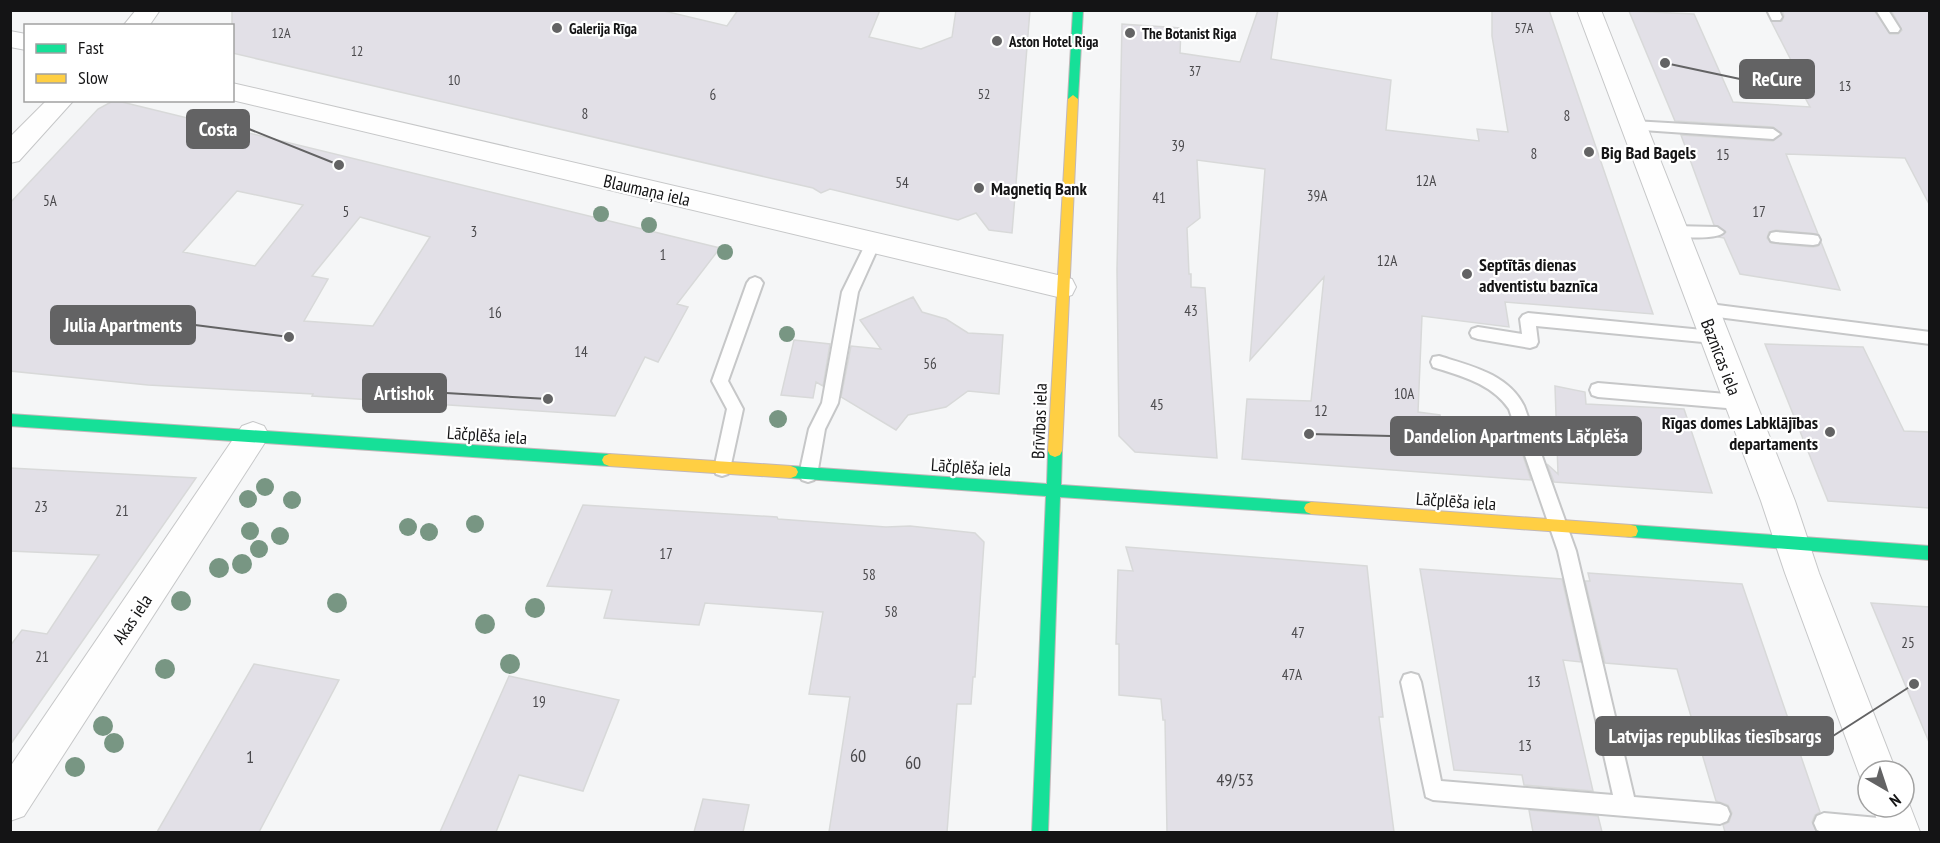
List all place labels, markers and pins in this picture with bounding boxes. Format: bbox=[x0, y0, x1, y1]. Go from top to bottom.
place label: Galerija Rīga bbox=[569, 19, 637, 38]
marker: Galerija Rīga bbox=[550, 21, 564, 35]
place label: The Botanist Riga bbox=[1142, 24, 1237, 43]
marker: The Botanist Riga bbox=[1123, 26, 1137, 40]
place label: Aston Hotel Riga bbox=[1008, 32, 1099, 51]
marker: Aston Hotel Riga bbox=[990, 34, 1004, 48]
callout: ReCure bbox=[1740, 60, 1814, 98]
callout: Costa bbox=[187, 110, 249, 148]
place label: Big Bad Bagels bbox=[1601, 141, 1696, 164]
marker: Big Bad Bagels bbox=[1582, 145, 1596, 159]
place label: Magnetiq Bank bbox=[991, 177, 1087, 200]
marker: Magnetiq Bank bbox=[972, 181, 986, 195]
place label: Septītās dienas adventistu baznīca bbox=[1479, 253, 1598, 297]
marker: Septītās dienas adventistu baznīca bbox=[1460, 267, 1474, 281]
callout: Julia Apartments bbox=[51, 306, 195, 344]
callout: Artishok bbox=[363, 374, 446, 412]
place label: Rīgas domes Labklājības departaments bbox=[1662, 411, 1818, 455]
callout: Dandelion Apartments Lāčplēša bbox=[1391, 417, 1641, 455]
marker: Rīgas domes Labklājības departaments bbox=[1823, 425, 1837, 439]
callout: Latvijas republikas tiesībsargs bbox=[1596, 717, 1833, 755]

